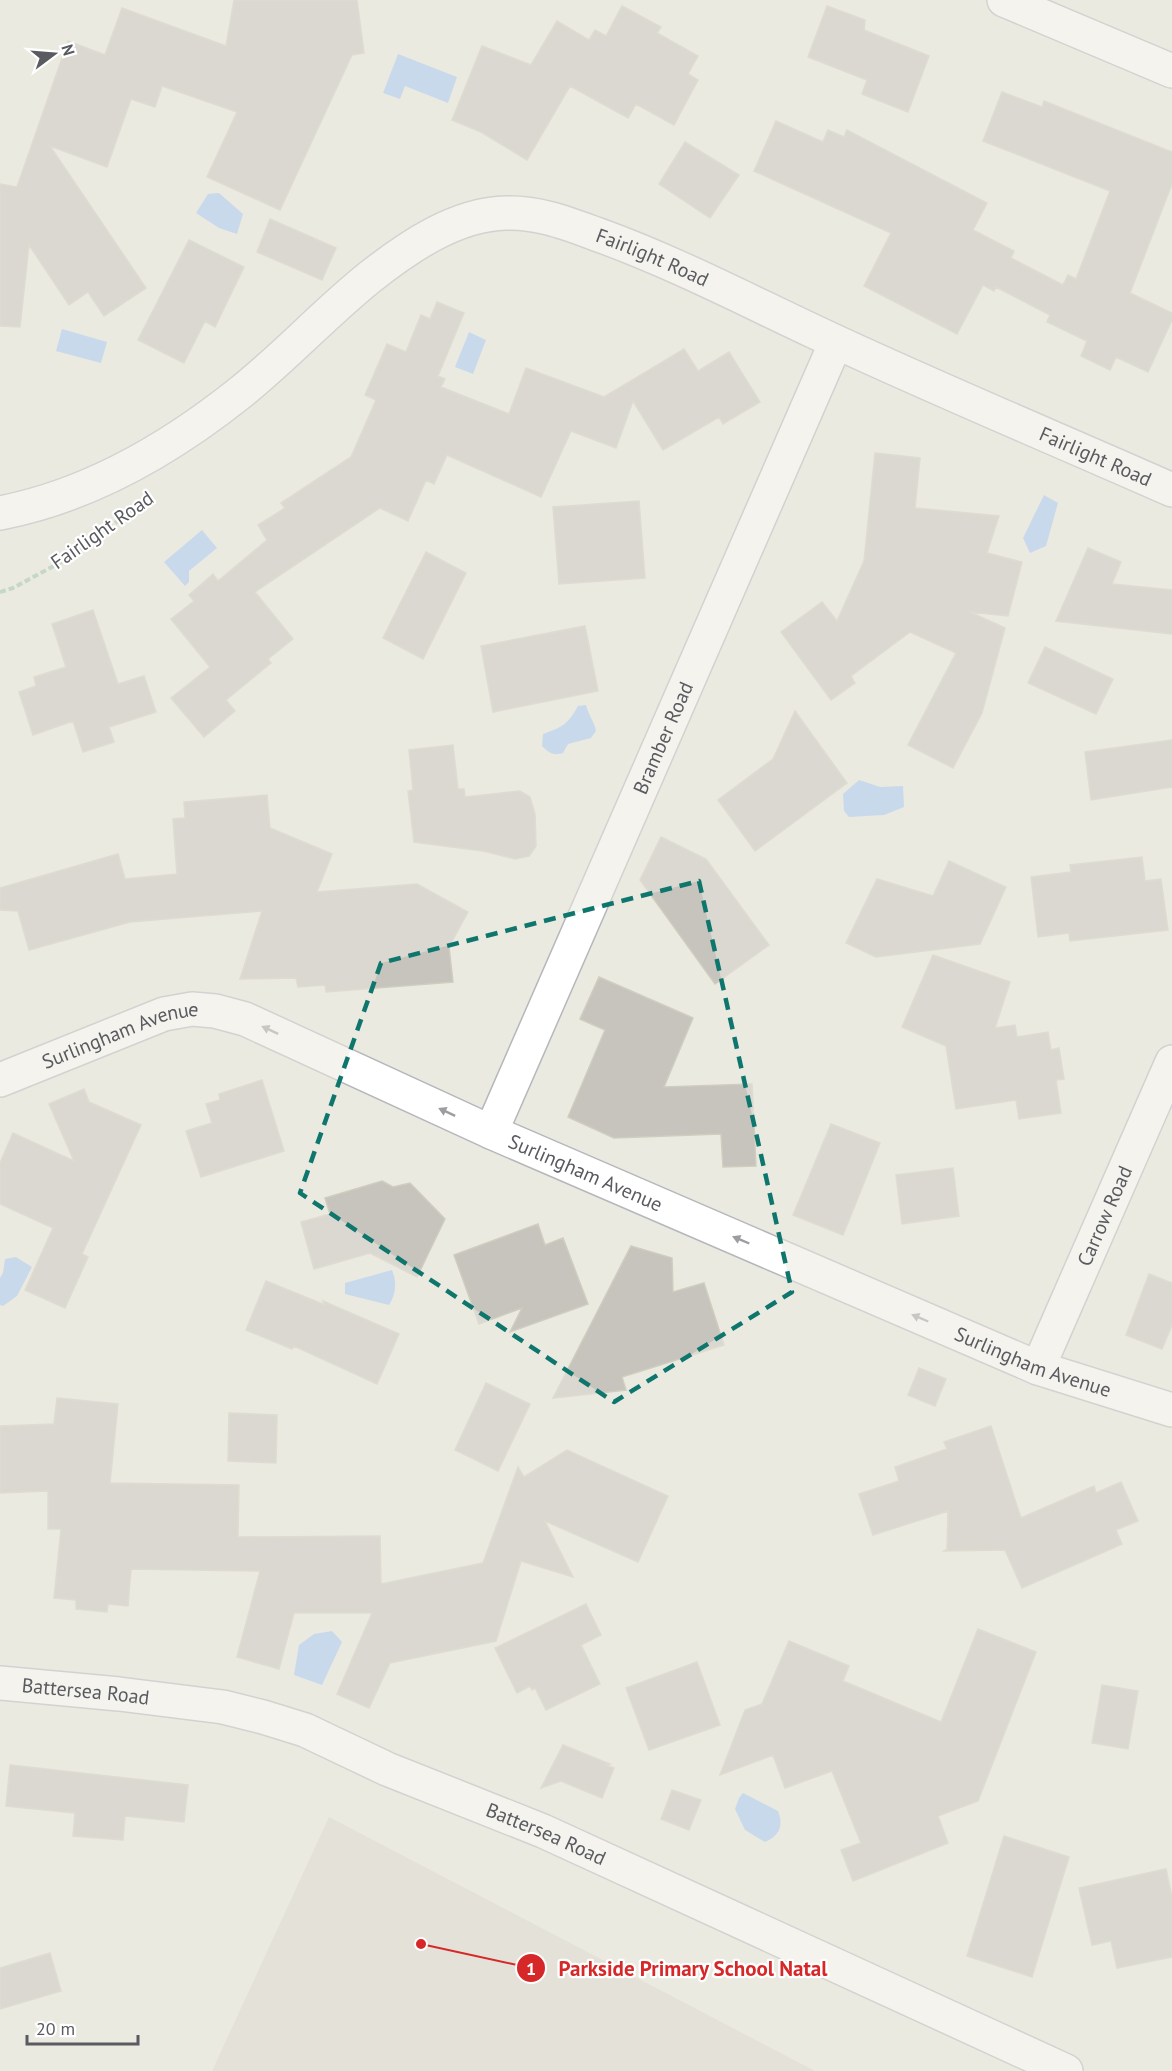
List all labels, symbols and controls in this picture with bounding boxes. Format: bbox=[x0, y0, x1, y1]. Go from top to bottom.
north arrow bbox=[24, 24, 84, 84]
text: N bbox=[57, 42, 79, 58]
street label: Fairlight Road bbox=[593, 222, 713, 293]
street label: Fairlight Road bbox=[1035, 421, 1156, 492]
street label: Fairlight Road bbox=[45, 485, 159, 575]
street label: Bramber Road bbox=[627, 678, 699, 798]
street label: Surlingham Avenue bbox=[38, 996, 200, 1075]
one-way arrow bbox=[261, 1026, 278, 1035]
one-way arrow bbox=[437, 1107, 455, 1117]
street label: Surlingham Avenue bbox=[504, 1128, 667, 1217]
street label: Carrow Road bbox=[1071, 1162, 1138, 1270]
one-way arrow bbox=[733, 1236, 750, 1245]
one-way arrow bbox=[912, 1313, 929, 1322]
street label: Surlingham Avenue bbox=[951, 1321, 1114, 1403]
street label: Battersea Road bbox=[21, 1672, 151, 1711]
street label: Battersea Road bbox=[482, 1797, 610, 1871]
callout: Parkside Primary School Natal bbox=[516, 1949, 840, 1988]
text: Parkside Primary School Natal bbox=[559, 1955, 828, 1982]
text: 1 bbox=[526, 1957, 536, 1980]
scale bar bbox=[27, 2008, 138, 2046]
text: 20 m bbox=[36, 2017, 75, 2040]

